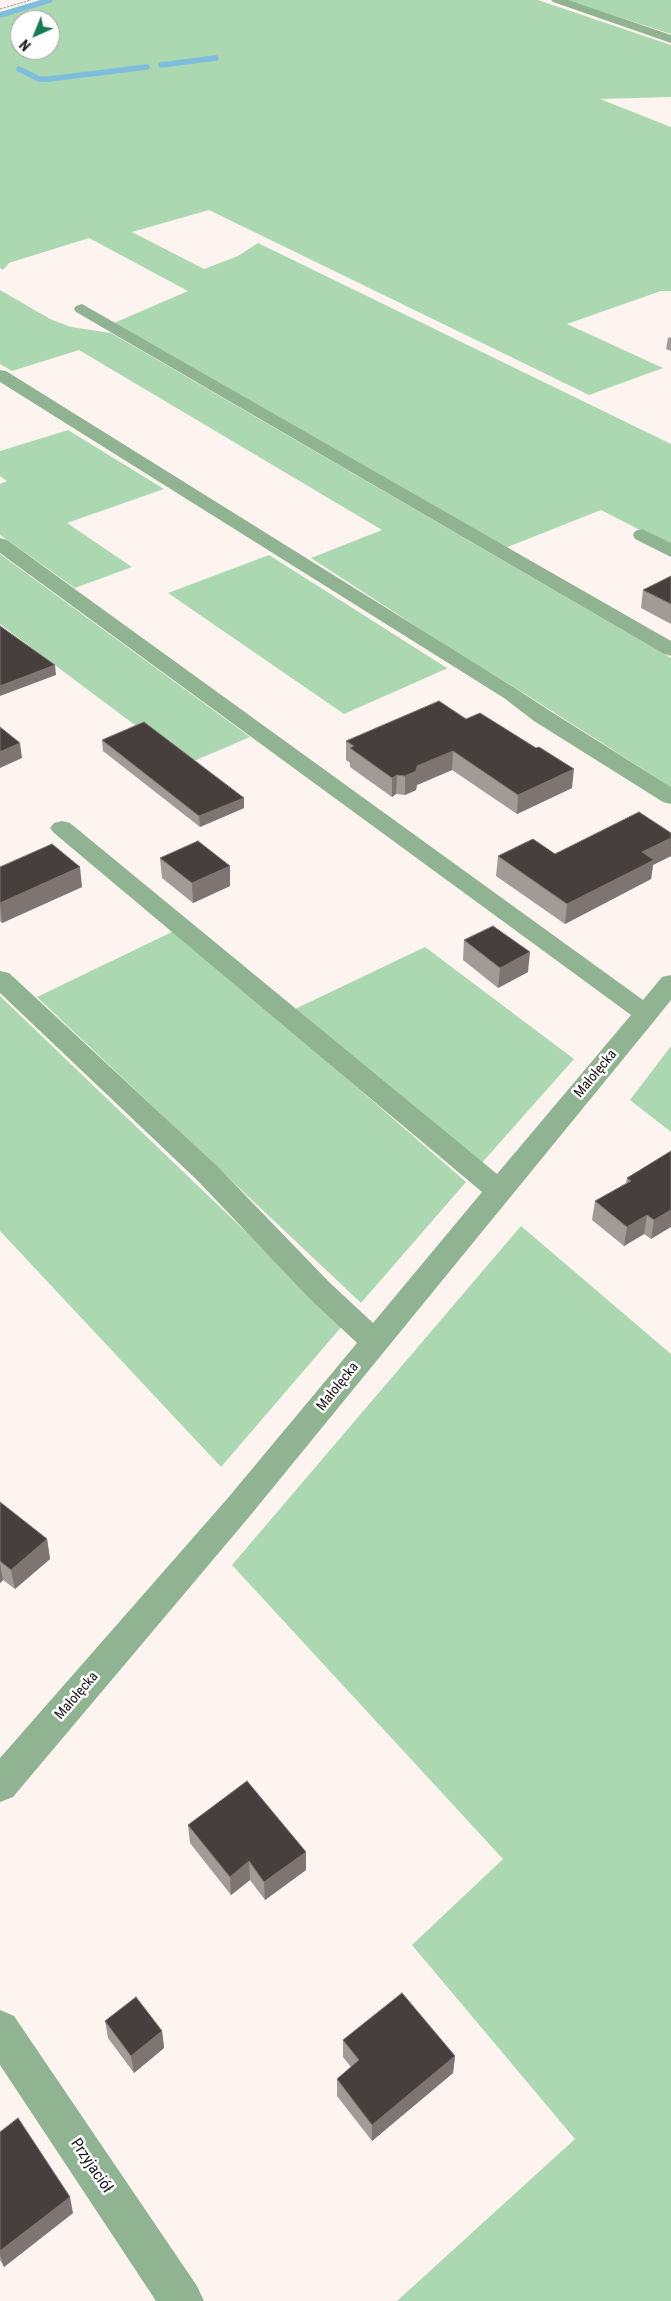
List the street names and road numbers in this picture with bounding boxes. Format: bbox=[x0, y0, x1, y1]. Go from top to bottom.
street label: Małołęcka bbox=[571, 1047, 621, 1101]
street label: Małołęcka bbox=[313, 1359, 363, 1415]
street label: Małołęcka bbox=[52, 1669, 102, 1723]
street label: Przyjaciół bbox=[66, 2135, 116, 2197]

